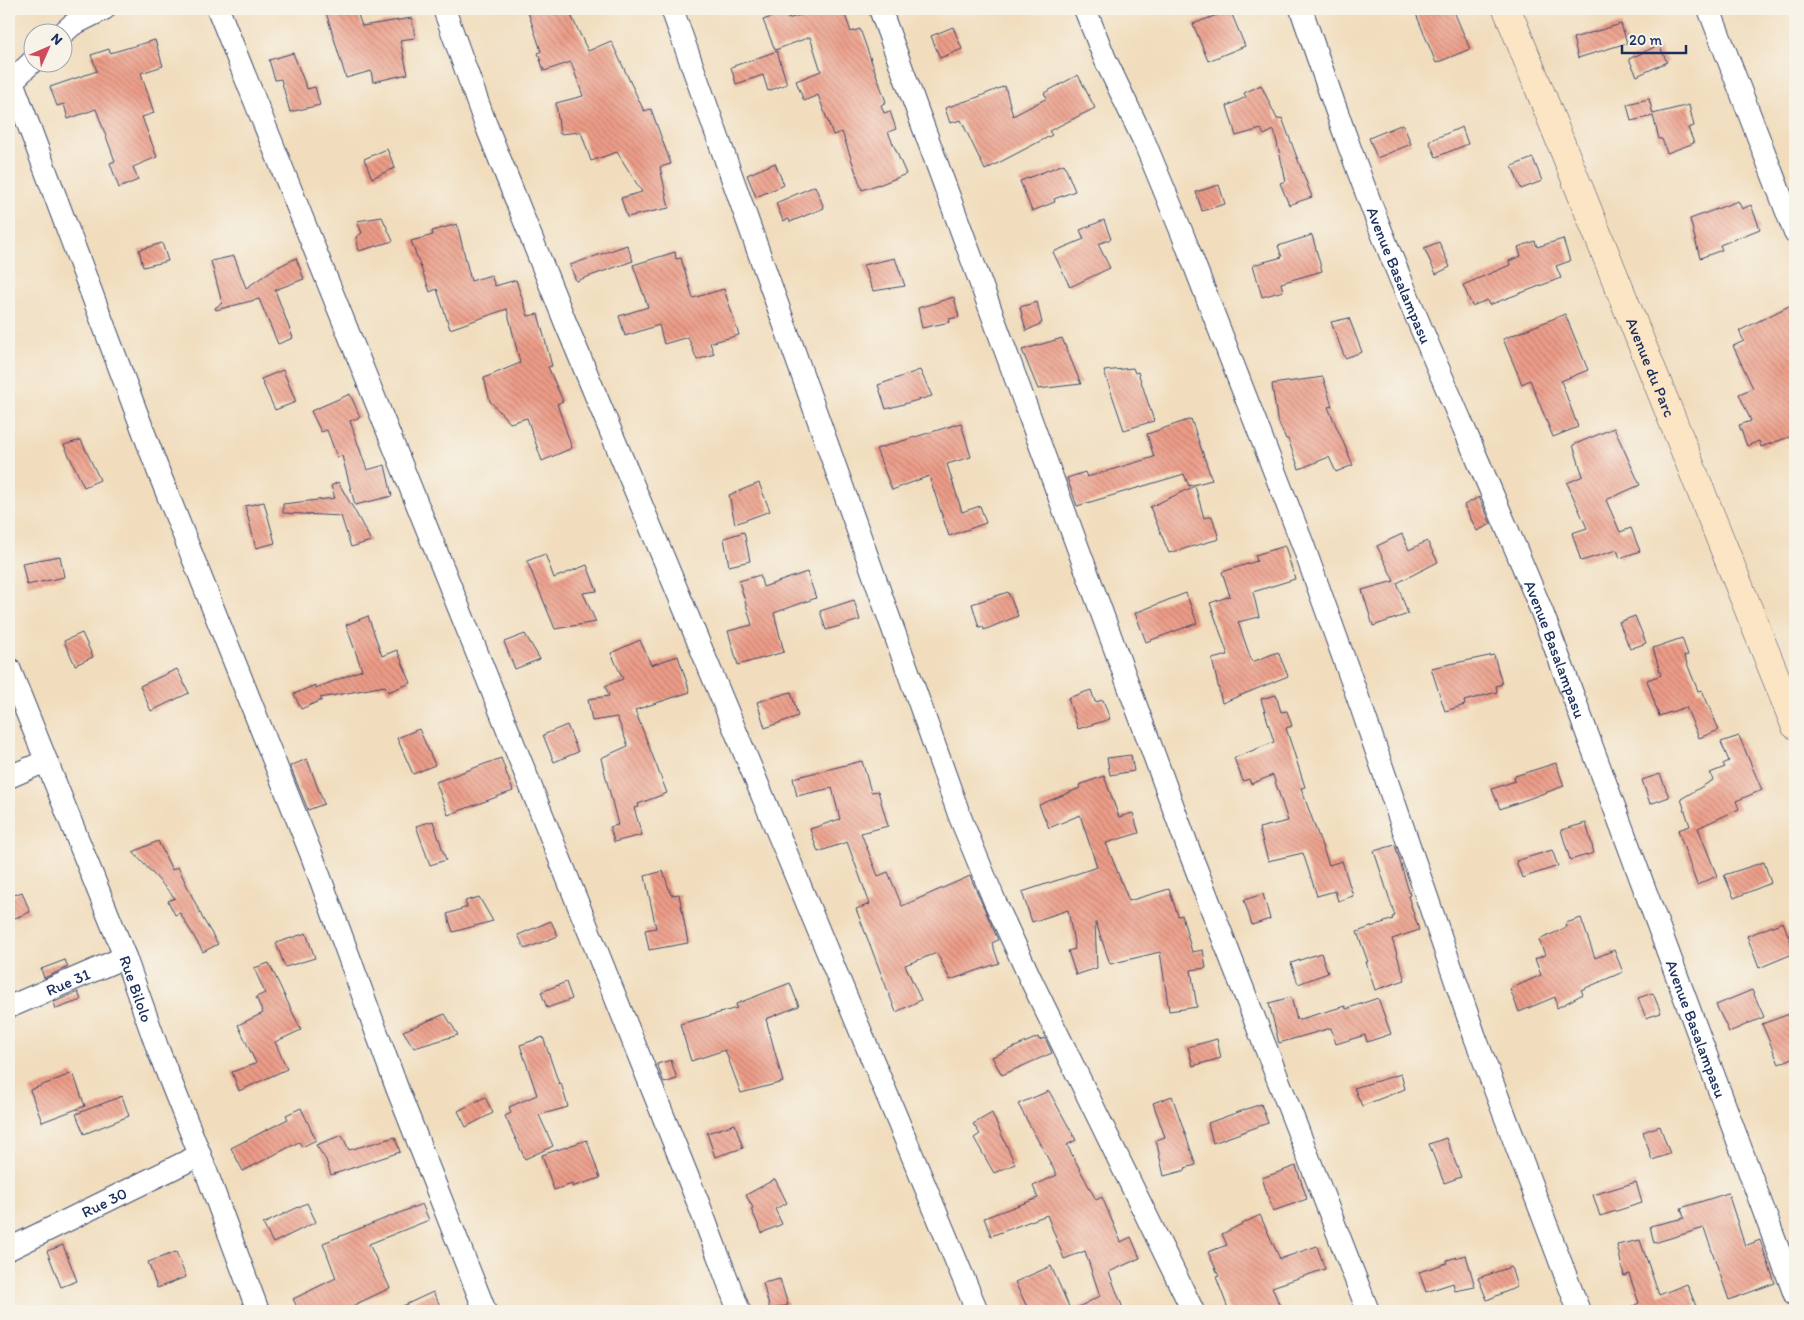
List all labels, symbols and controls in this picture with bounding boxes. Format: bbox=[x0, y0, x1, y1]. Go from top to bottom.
north arrow bbox=[22, 22, 72, 72]
scale bar bbox=[1622, 22, 1685, 54]
text: N bbox=[47, 30, 66, 49]
text: 20 m bbox=[1629, 31, 1663, 49]
street label: Avenue Basalampasu bbox=[1363, 204, 1436, 347]
street label: Avenue du Parc bbox=[1623, 315, 1680, 420]
street label: Avenue Basalampasu bbox=[1520, 577, 1590, 721]
street label: Rue Bilolo bbox=[116, 953, 157, 1025]
street label: Avenue Basalampasu bbox=[1662, 957, 1731, 1101]
street label: Rue 31 bbox=[43, 964, 93, 999]
street label: Rue 30 bbox=[78, 1183, 130, 1221]

